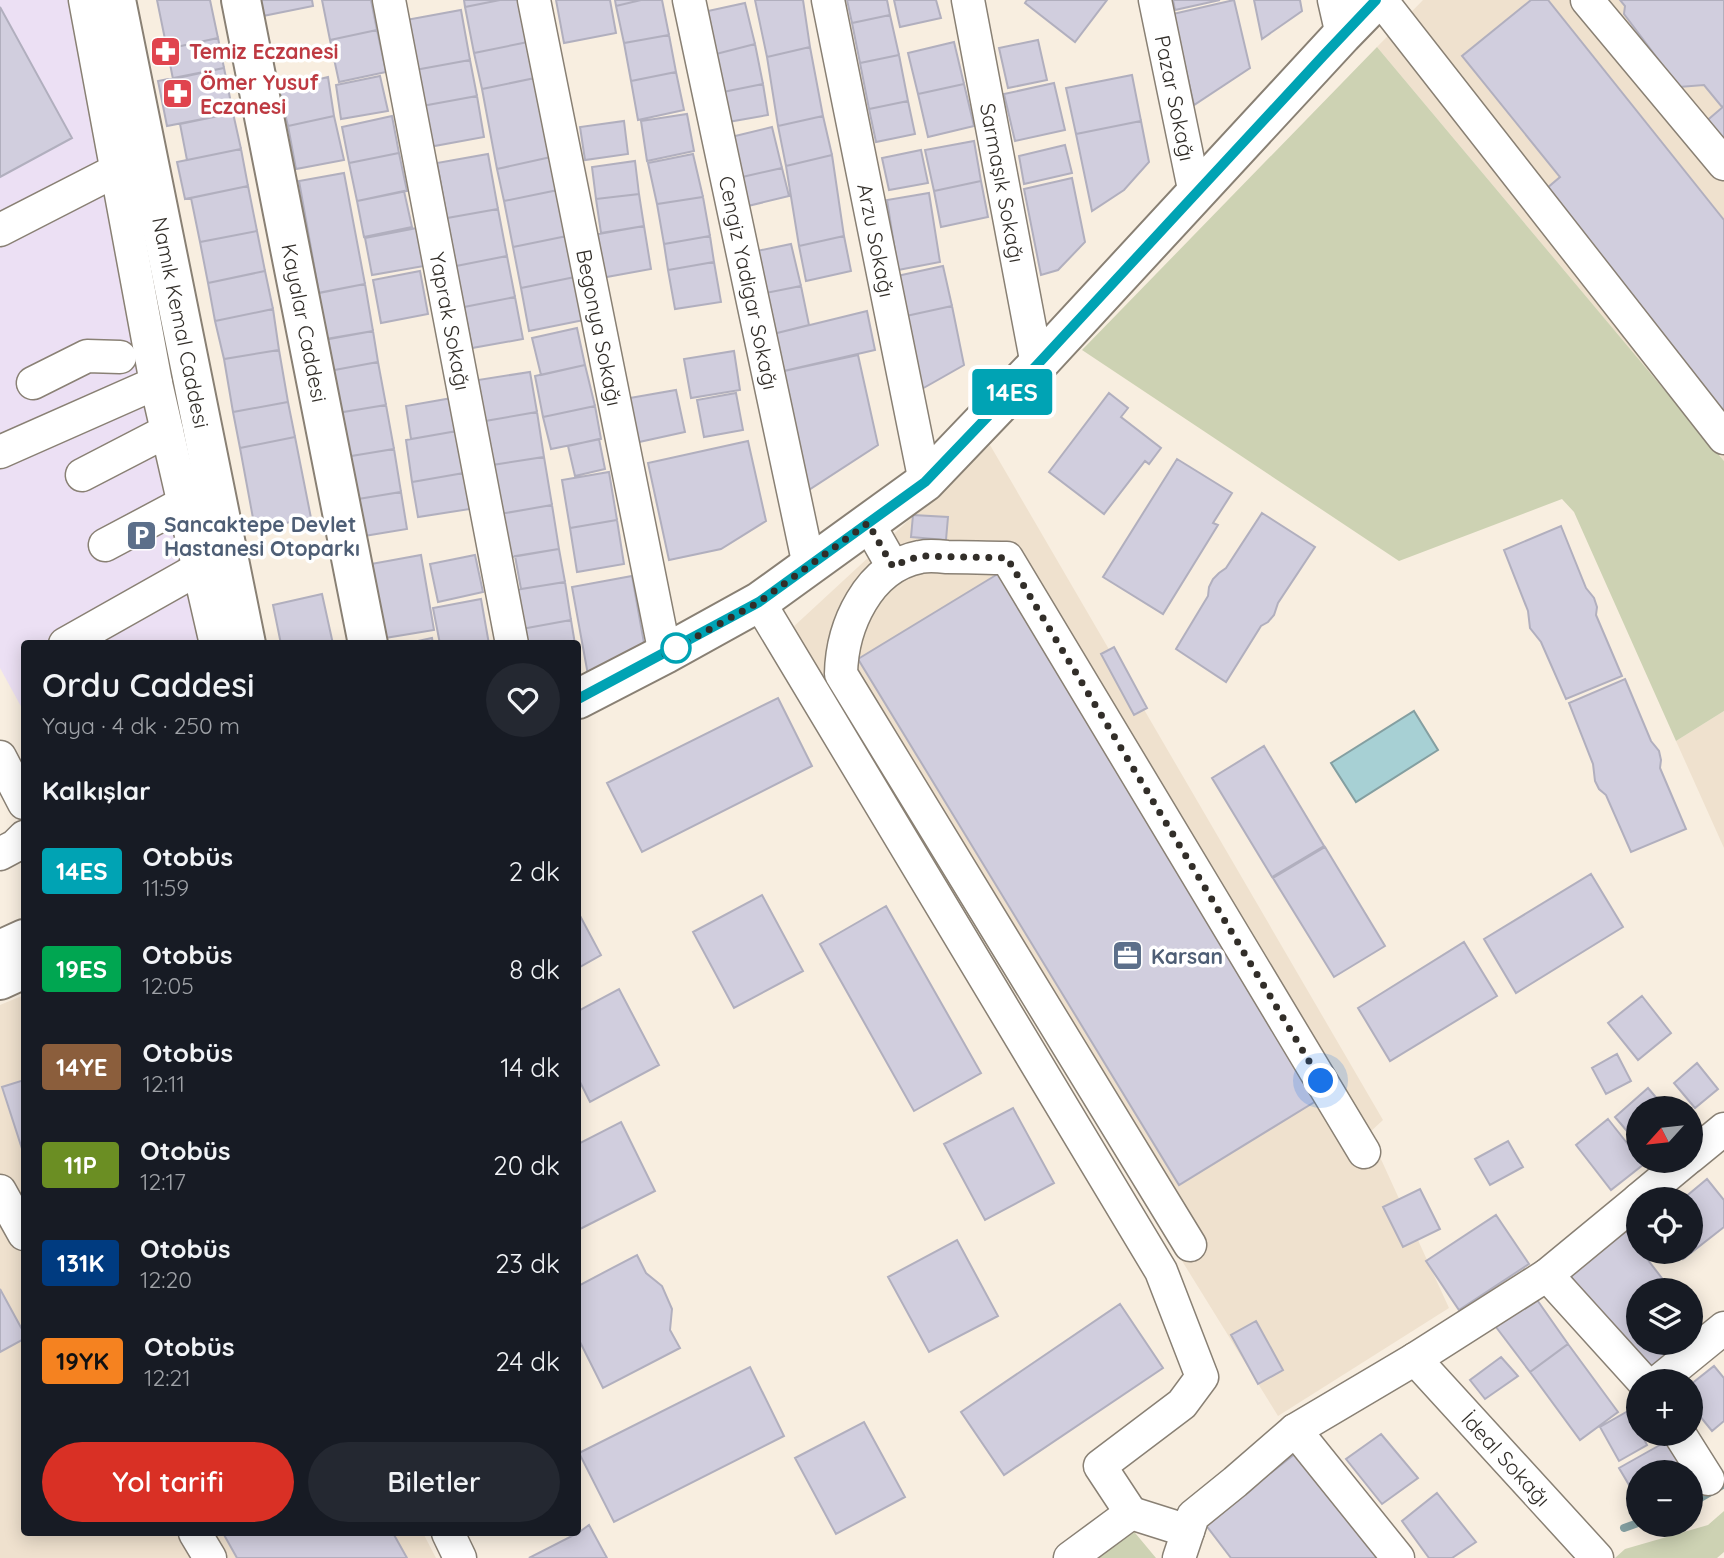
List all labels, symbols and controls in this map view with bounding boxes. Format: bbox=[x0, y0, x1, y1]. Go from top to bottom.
street label: Pazar Sokağı bbox=[1150, 33, 1201, 163]
pharmacy icon: Temiz Eczanesi bbox=[149, 34, 183, 68]
place label: Temiz Eczanesi bbox=[189, 38, 339, 64]
place label: Ömer Yusuf Eczanesi bbox=[200, 69, 320, 119]
pharmacy icon: Ömer Yusuf Eczanesi bbox=[160, 77, 194, 111]
street label: Sarmaşık Sokağı bbox=[975, 101, 1030, 265]
street label: Cengiz Yadigar Sokağı bbox=[714, 174, 784, 392]
street label: Arzu Sokağı bbox=[852, 181, 900, 299]
street label: Namık Kemal Caddesi bbox=[147, 215, 215, 430]
street label: Kayalar Caddesi bbox=[276, 241, 333, 404]
street label: Begonya Sokağı bbox=[571, 247, 628, 408]
street label: Yaprak Sokağı bbox=[424, 250, 476, 392]
line badge: 14ES bbox=[963, 369, 1061, 415]
text: 14ES bbox=[986, 377, 1038, 407]
place label: Sancaktepe Devlet Hastanesi Otoparkı bbox=[164, 511, 360, 561]
parking icon: Sancaktepe Devlet Hastanesi Otoparkı bbox=[124, 519, 158, 553]
unlabelled marker bbox=[661, 633, 691, 663]
button: heart bbox=[486, 663, 560, 737]
text: Ordu Caddesi bbox=[42, 664, 255, 705]
text: Yaya · 4 dk · 250 m bbox=[42, 711, 240, 740]
text: Kalkışlar bbox=[42, 774, 150, 807]
text: Otobüs bbox=[143, 840, 233, 873]
text: 2 dk bbox=[509, 855, 560, 888]
text: 14ES bbox=[56, 856, 108, 886]
text: 11:59 bbox=[143, 873, 189, 902]
text: Otobüs bbox=[142, 938, 233, 971]
office icon: Karsan bbox=[1111, 939, 1145, 973]
place label: Karsan bbox=[1151, 943, 1223, 969]
text: 8 dk bbox=[509, 953, 560, 986]
text: 19ES bbox=[56, 954, 107, 984]
text: 12:05 bbox=[142, 971, 194, 1000]
text: Otobüs bbox=[142, 1036, 233, 1069]
text: 14 dk bbox=[500, 1051, 560, 1084]
text: 14YE bbox=[56, 1052, 107, 1082]
your location bbox=[1303, 1063, 1338, 1098]
text: 12:11 bbox=[142, 1069, 185, 1098]
north arrow bbox=[1626, 1096, 1703, 1172]
map controls bbox=[1626, 1096, 1703, 1537]
text: Otobüs bbox=[140, 1134, 231, 1167]
text: 20 dk bbox=[493, 1149, 560, 1182]
text: 11P bbox=[64, 1150, 97, 1180]
text: 12:17 bbox=[140, 1167, 186, 1196]
button: locate bbox=[1626, 1187, 1703, 1264]
text: Otobüs bbox=[140, 1232, 231, 1265]
text: 23 dk bbox=[495, 1247, 560, 1280]
text: 131K bbox=[57, 1248, 104, 1278]
text: 12:20 bbox=[140, 1265, 192, 1294]
button: layers bbox=[1626, 1278, 1703, 1355]
text: Otobüs bbox=[144, 1330, 235, 1363]
text: 24 dk bbox=[496, 1345, 560, 1378]
text: 19YK bbox=[56, 1346, 109, 1376]
text: 12:21 bbox=[144, 1363, 191, 1392]
button: + bbox=[1626, 1369, 1703, 1446]
street label: İdeal Sokağı bbox=[1456, 1406, 1556, 1511]
button: Yol tarifi bbox=[42, 1442, 294, 1522]
button: Biletler bbox=[308, 1442, 560, 1522]
button: − bbox=[1626, 1460, 1703, 1537]

